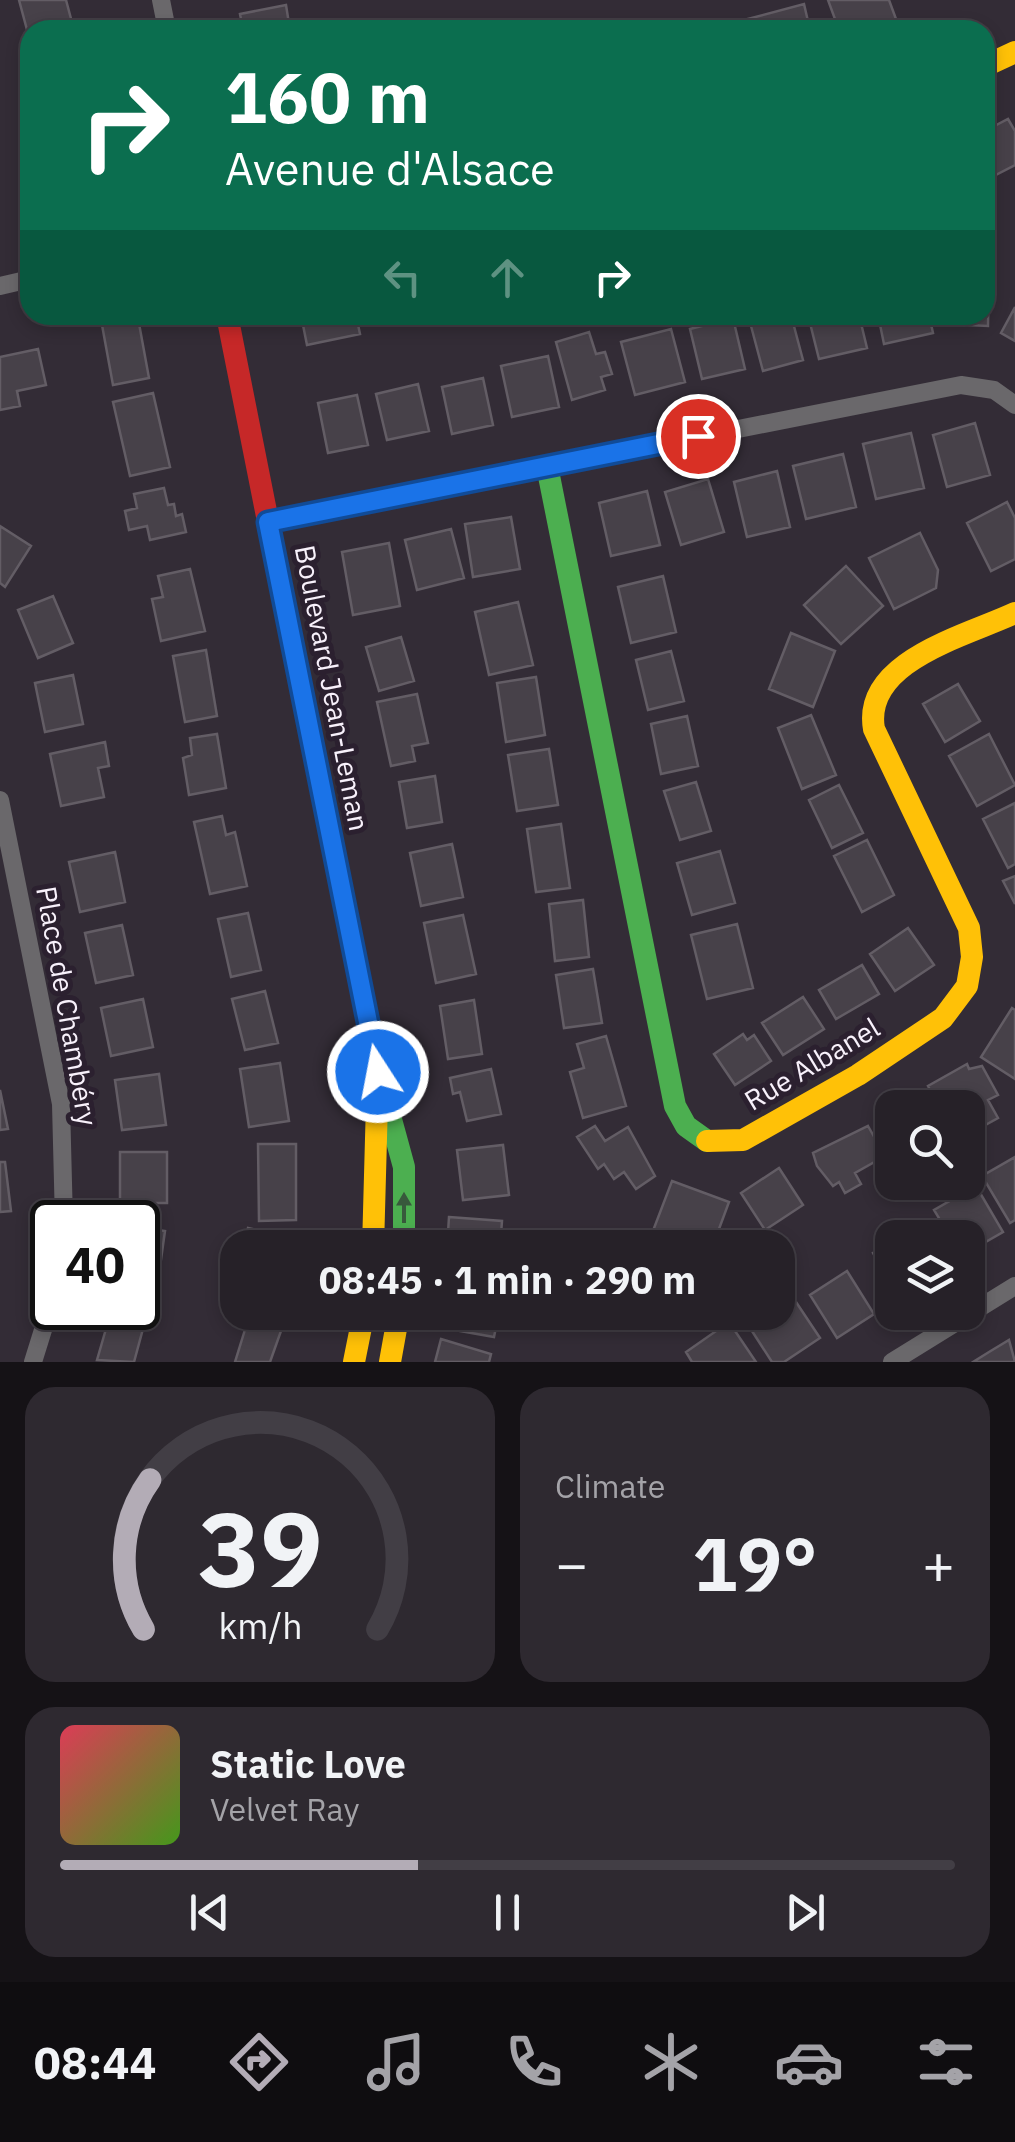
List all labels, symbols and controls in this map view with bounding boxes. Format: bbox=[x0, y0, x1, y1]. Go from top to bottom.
text: 160 m bbox=[225, 51, 430, 142]
icon: right bbox=[60, 60, 190, 190]
text: Avenue d'Alsace bbox=[225, 139, 555, 197]
icon: left bbox=[375, 250, 430, 305]
icon: ahead bbox=[480, 250, 535, 305]
icon: right bbox=[585, 250, 640, 305]
pin bbox=[656, 394, 741, 479]
icon: arrive bbox=[671, 409, 726, 464]
street label: Boulevard Jean-Leman bbox=[287, 542, 378, 834]
street label: Place de Chambéry bbox=[28, 883, 107, 1129]
street label: Rue Albanel bbox=[737, 1009, 886, 1118]
position arrow bbox=[326, 1020, 430, 1124]
map controls bbox=[875, 1090, 985, 1330]
button: search bbox=[875, 1090, 985, 1200]
one-way arrow bbox=[396, 1191, 412, 1223]
speed limit sign: 40 bbox=[30, 1200, 160, 1330]
button: layers bbox=[875, 1220, 985, 1330]
text: 08:45 · 1 min · 290 m bbox=[319, 1255, 696, 1304]
text: Climate bbox=[555, 1465, 665, 1507]
text: 39 bbox=[198, 1480, 322, 1616]
text: 19° bbox=[692, 1514, 818, 1612]
text: − bbox=[555, 1528, 588, 1599]
text: + bbox=[922, 1528, 955, 1599]
text: km/h bbox=[218, 1602, 302, 1649]
text: Static Love bbox=[210, 1739, 406, 1788]
text: Velvet Ray bbox=[210, 1788, 359, 1830]
icon: previous bbox=[182, 1885, 237, 1940]
icon: pause bbox=[480, 1885, 535, 1940]
icon: next bbox=[778, 1885, 833, 1940]
icon: directions bbox=[224, 2027, 294, 2097]
icon: music bbox=[361, 2027, 431, 2097]
icon: phone bbox=[499, 2027, 569, 2097]
icon: climate bbox=[636, 2027, 706, 2097]
icon: car bbox=[774, 2027, 844, 2097]
icon: filters bbox=[911, 2027, 981, 2097]
text: 08:44 bbox=[34, 2033, 157, 2091]

